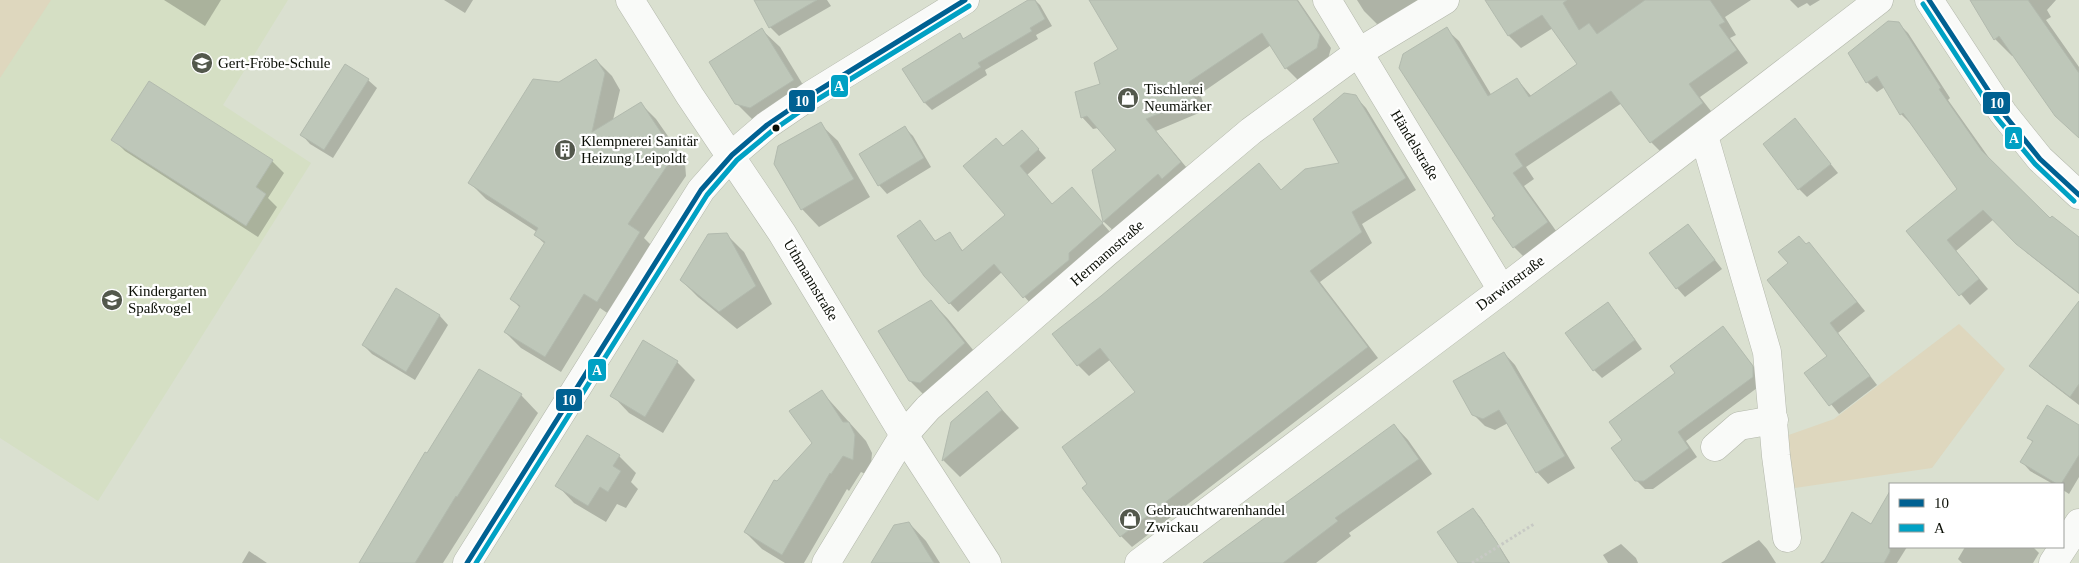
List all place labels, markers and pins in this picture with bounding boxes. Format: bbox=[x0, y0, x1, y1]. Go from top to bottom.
school or university icon: Gert-Fröbe-Schule bbox=[190, 51, 214, 75]
place label: Gert-Fröbe-Schule bbox=[218, 55, 331, 71]
place label: Tischlerei Neumärker bbox=[1144, 81, 1211, 114]
shop icon: Tischlerei Neumärker bbox=[1116, 86, 1140, 110]
unlabelled marker bbox=[771, 123, 781, 133]
place label: Klempnerei Sanitär Heizung Leipoldt bbox=[581, 133, 698, 166]
building icon: Klempnerei Sanitär Heizung Leipoldt bbox=[553, 138, 577, 162]
place label: Kindergarten Spaßvogel bbox=[128, 283, 207, 316]
school or university icon: Kindergarten Spaßvogel bbox=[100, 288, 124, 312]
place label: Gebrauchtwarenhandel Zwickau bbox=[1146, 502, 1285, 535]
shop icon: Gebrauchtwarenhandel Zwickau bbox=[1118, 507, 1142, 531]

